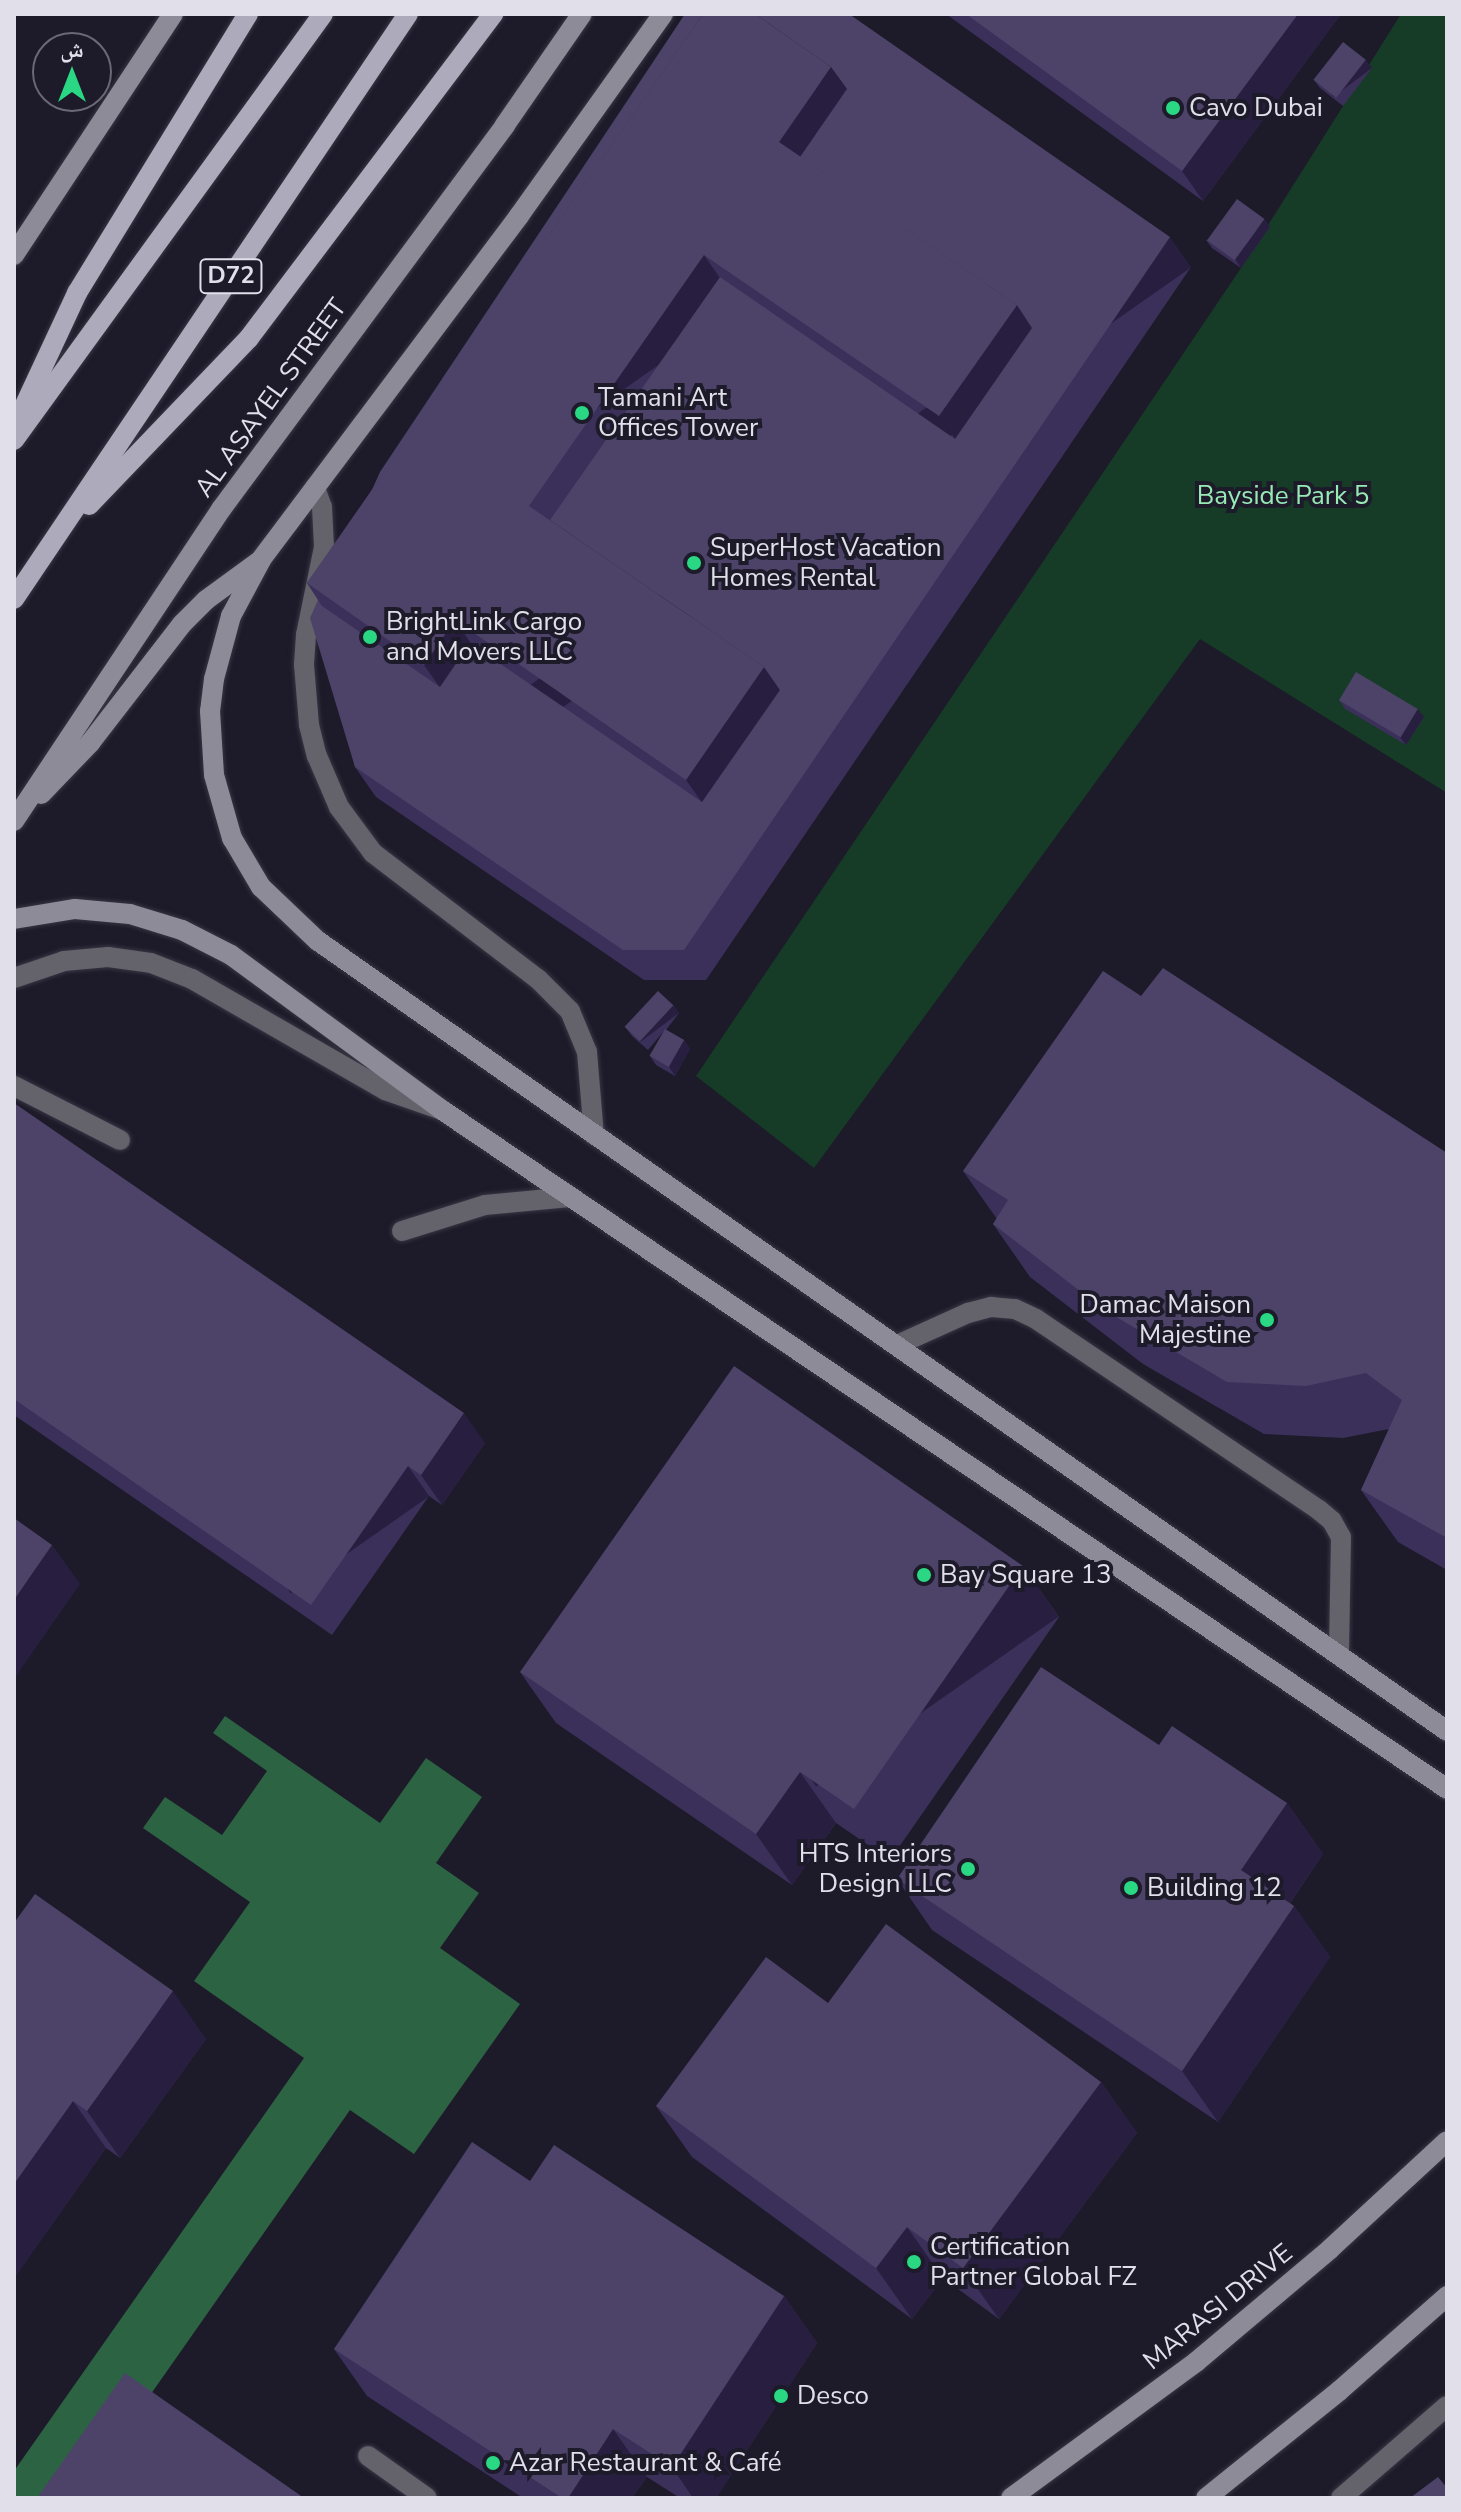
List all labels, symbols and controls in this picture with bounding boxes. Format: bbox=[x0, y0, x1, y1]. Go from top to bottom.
north arrow bbox=[32, 32, 112, 112]
text: ش bbox=[60, 35, 84, 65]
place label: Cavo Dubai bbox=[1189, 92, 1323, 124]
marker: Cavo Dubai bbox=[1164, 99, 1182, 117]
road number: D72 bbox=[199, 256, 263, 296]
street label: AL ASAYEL STREET bbox=[188, 293, 354, 503]
place label: Tamani Art Offices Tower bbox=[598, 382, 758, 444]
marker: Tamani Art Offices Tower bbox=[573, 404, 591, 422]
park label: Bayside Park 5 bbox=[1197, 480, 1369, 512]
place label: SuperHost Vacation Homes Rental bbox=[710, 532, 942, 594]
marker: SuperHost Vacation Homes Rental bbox=[685, 554, 703, 572]
place label: BrightLink Cargo and Movers LLC bbox=[386, 606, 582, 668]
marker: BrightLink Cargo and Movers LLC bbox=[361, 628, 379, 646]
place label: Damac Maison Majestine bbox=[1079, 1289, 1251, 1350]
marker: Damac Maison Majestine bbox=[1258, 1311, 1276, 1329]
place label: Bay Square 13 bbox=[940, 1559, 1112, 1591]
marker: Bay Square 13 bbox=[915, 1566, 933, 1584]
place label: HTS Interiors Design LLC bbox=[799, 1838, 952, 1900]
marker: HTS Interiors Design LLC bbox=[959, 1860, 977, 1878]
place label: Building 12 bbox=[1147, 1872, 1282, 1904]
marker: Building 12 bbox=[1122, 1879, 1140, 1897]
place label: Certification Partner Global FZ bbox=[930, 2231, 1137, 2292]
street label: MARASI DRIVE bbox=[1137, 2237, 1299, 2377]
marker: Certification Partner Global FZ bbox=[905, 2253, 923, 2271]
place label: Desco bbox=[797, 2380, 869, 2412]
marker: Desco bbox=[772, 2387, 790, 2405]
place label: Azar Restaurant & Café bbox=[509, 2447, 782, 2479]
marker: Azar Restaurant & Café bbox=[484, 2454, 502, 2472]

